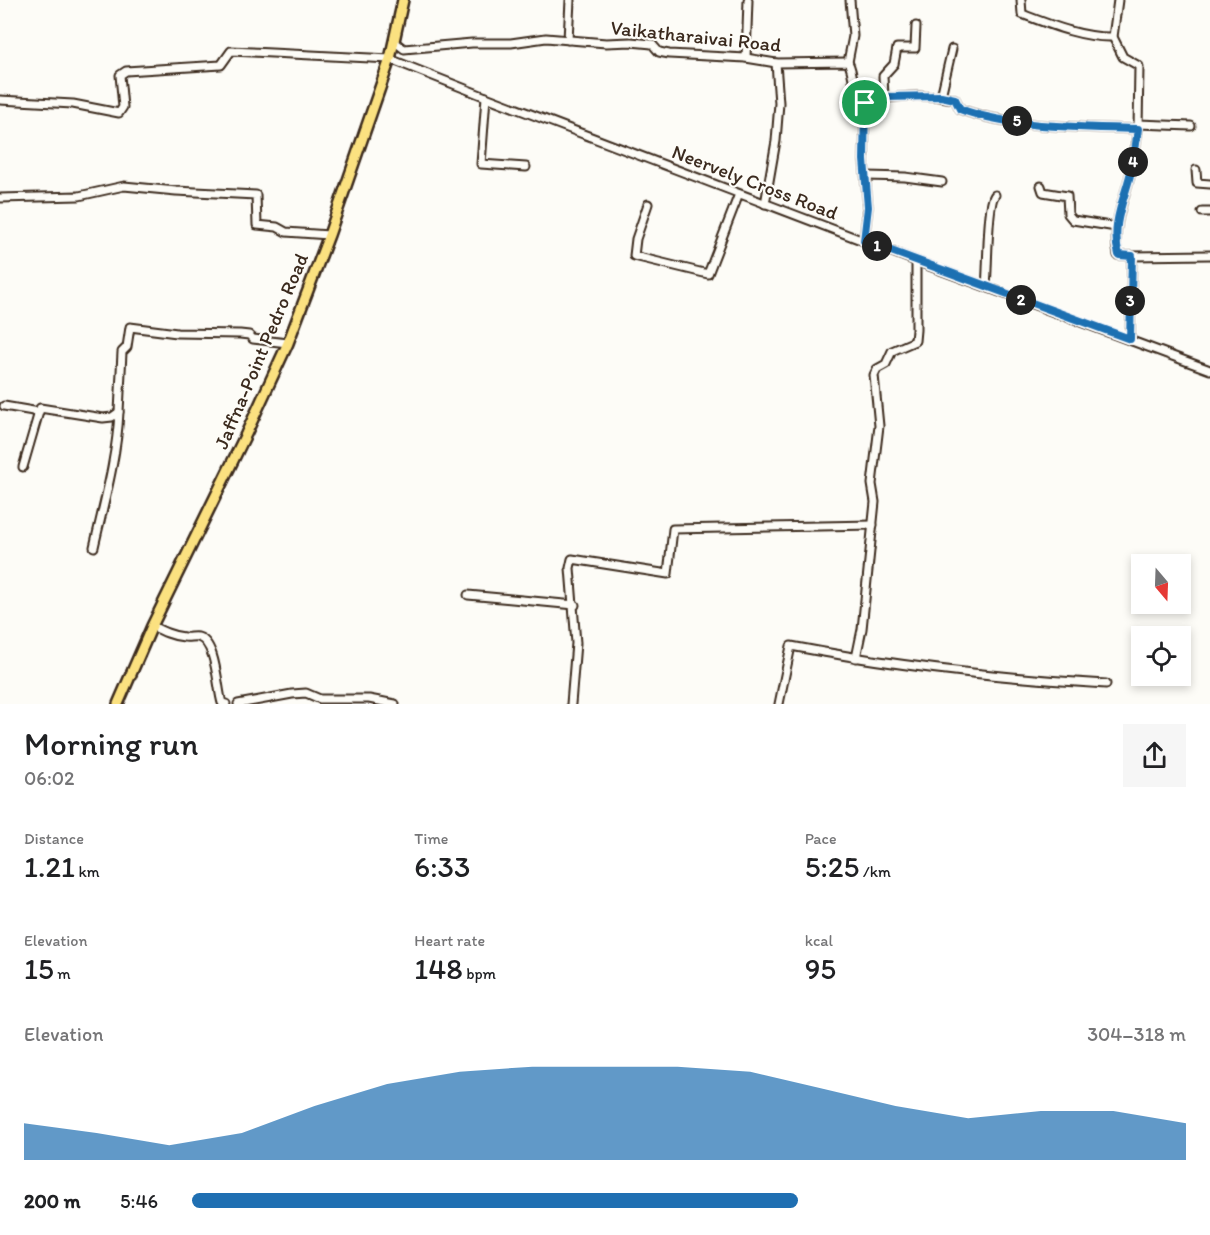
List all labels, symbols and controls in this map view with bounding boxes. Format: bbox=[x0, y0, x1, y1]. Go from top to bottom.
street label: Vaikatharaivai Road bbox=[609, 15, 783, 57]
pin bbox=[839, 77, 890, 128]
icon: arrive bbox=[848, 86, 881, 119]
pin: 5 bbox=[1002, 106, 1032, 136]
text: 5 bbox=[1013, 111, 1021, 130]
street label: Neervely Cross Road bbox=[669, 139, 842, 225]
pin: 4 bbox=[1118, 147, 1148, 177]
text: 4 bbox=[1128, 152, 1138, 171]
pin: 1 bbox=[862, 231, 892, 261]
text: 1 bbox=[873, 236, 881, 255]
street label: Jaffna-Point Pedro Road bbox=[209, 249, 313, 452]
pin: 2 bbox=[1006, 285, 1036, 315]
pin: 3 bbox=[1115, 286, 1145, 316]
text: 2 bbox=[1017, 290, 1025, 309]
text: 3 bbox=[1126, 291, 1134, 310]
north arrow bbox=[1131, 554, 1191, 614]
map controls bbox=[1131, 554, 1191, 686]
button: locate bbox=[1131, 626, 1191, 686]
text: Morning run bbox=[24, 724, 199, 763]
button: share bbox=[1123, 724, 1186, 787]
text: 06:02 bbox=[24, 766, 75, 790]
text: Distance bbox=[24, 829, 84, 848]
text: Time bbox=[414, 829, 448, 848]
text: Pace bbox=[805, 829, 837, 848]
text: 1.21 bbox=[24, 848, 75, 885]
text: 6:33 bbox=[414, 848, 470, 885]
text: 5:25 bbox=[805, 848, 859, 885]
text: km bbox=[75, 862, 100, 881]
text: /km bbox=[859, 862, 891, 881]
text: Elevation bbox=[24, 931, 88, 950]
text: Heart rate bbox=[414, 931, 485, 950]
text: kcal bbox=[805, 931, 833, 950]
text: 15 bbox=[24, 950, 54, 987]
text: 148 bbox=[414, 950, 463, 987]
text: 95 bbox=[805, 950, 836, 987]
text: m bbox=[54, 964, 71, 983]
text: bpm bbox=[463, 964, 496, 983]
text: Elevation bbox=[24, 1022, 103, 1046]
text: 304–318 m bbox=[1087, 1022, 1186, 1046]
text: 200 m bbox=[24, 1189, 80, 1213]
text: 5:46 bbox=[120, 1189, 158, 1213]

